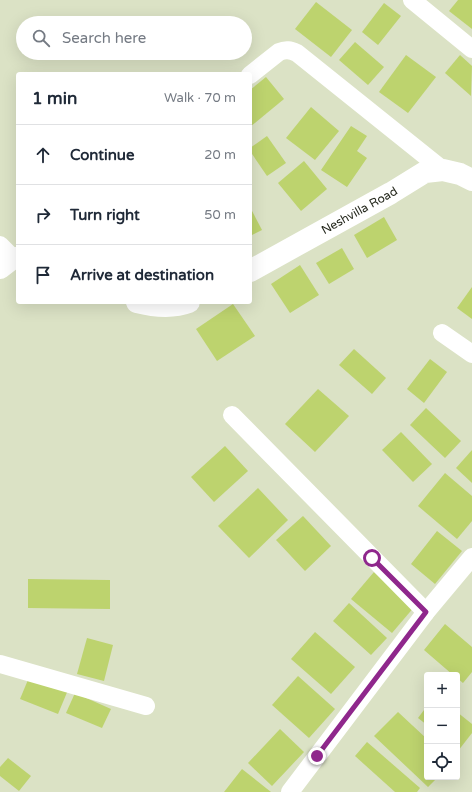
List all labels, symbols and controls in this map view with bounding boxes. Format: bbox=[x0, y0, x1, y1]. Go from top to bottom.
search box bbox=[16, 16, 252, 60]
icon: search bbox=[30, 27, 52, 49]
text: Search here bbox=[62, 29, 146, 47]
text: 1 min bbox=[32, 88, 77, 109]
text: Walk · 70 m bbox=[164, 90, 236, 106]
icon: ahead bbox=[32, 144, 54, 166]
text: Continue bbox=[70, 146, 134, 164]
text: 20 m bbox=[204, 147, 236, 163]
street label: Neshvilla Road bbox=[319, 184, 400, 237]
icon: right bbox=[32, 204, 54, 226]
text: Turn right bbox=[70, 206, 140, 224]
text: 50 m bbox=[204, 207, 236, 223]
icon: arrive bbox=[32, 264, 54, 286]
text: Arrive at destination bbox=[70, 266, 214, 284]
route start bbox=[363, 549, 381, 567]
map controls bbox=[424, 672, 460, 780]
button: + bbox=[424, 672, 460, 708]
button: − bbox=[424, 708, 460, 744]
button: locate bbox=[424, 744, 460, 780]
route end bbox=[308, 747, 326, 765]

